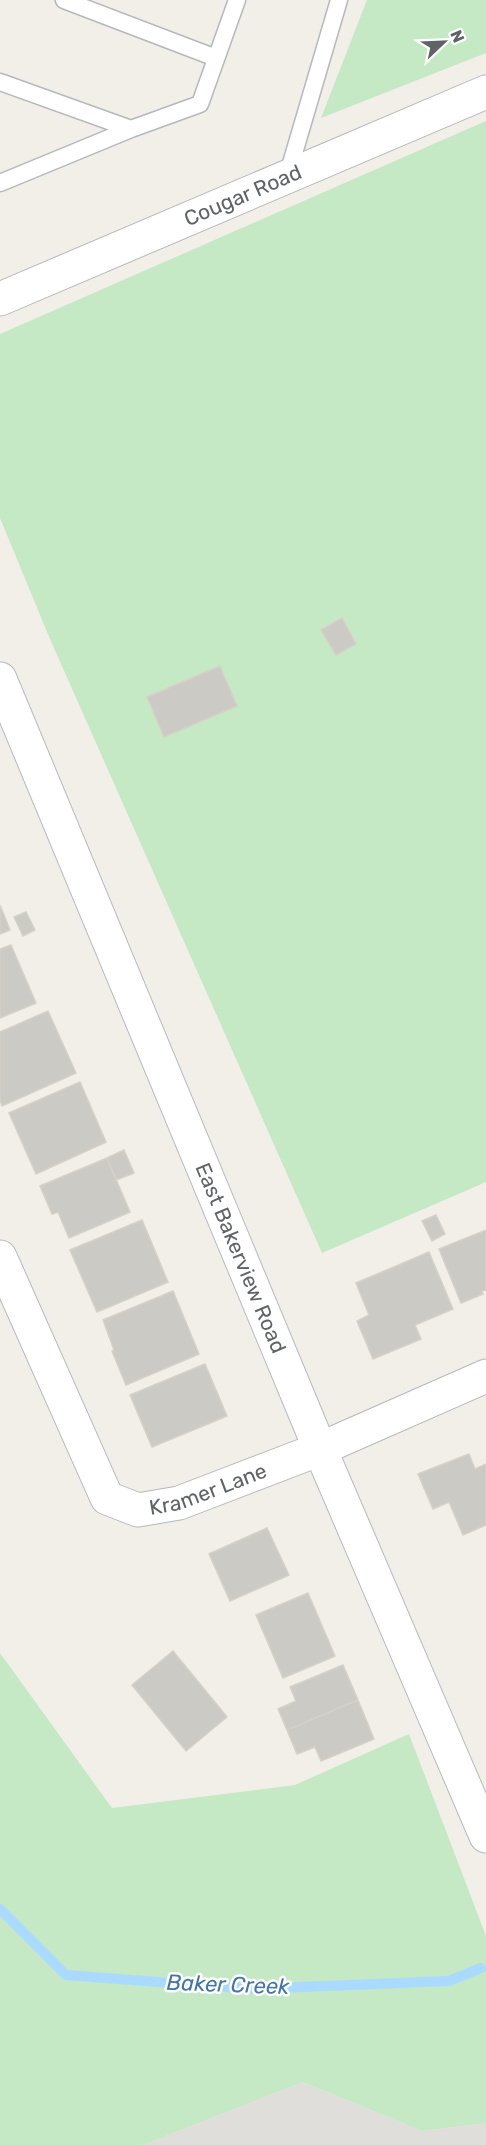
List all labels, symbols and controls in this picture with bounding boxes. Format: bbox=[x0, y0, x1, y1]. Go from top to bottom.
north arrow bbox=[414, 12, 474, 72]
text: N bbox=[446, 27, 468, 45]
street label: Cougar Road bbox=[180, 159, 305, 231]
street label: East Bakerview Road bbox=[190, 1159, 292, 1357]
street label: Kramer Lane bbox=[147, 1458, 270, 1520]
water label: Baker Creek bbox=[166, 1969, 291, 2000]

